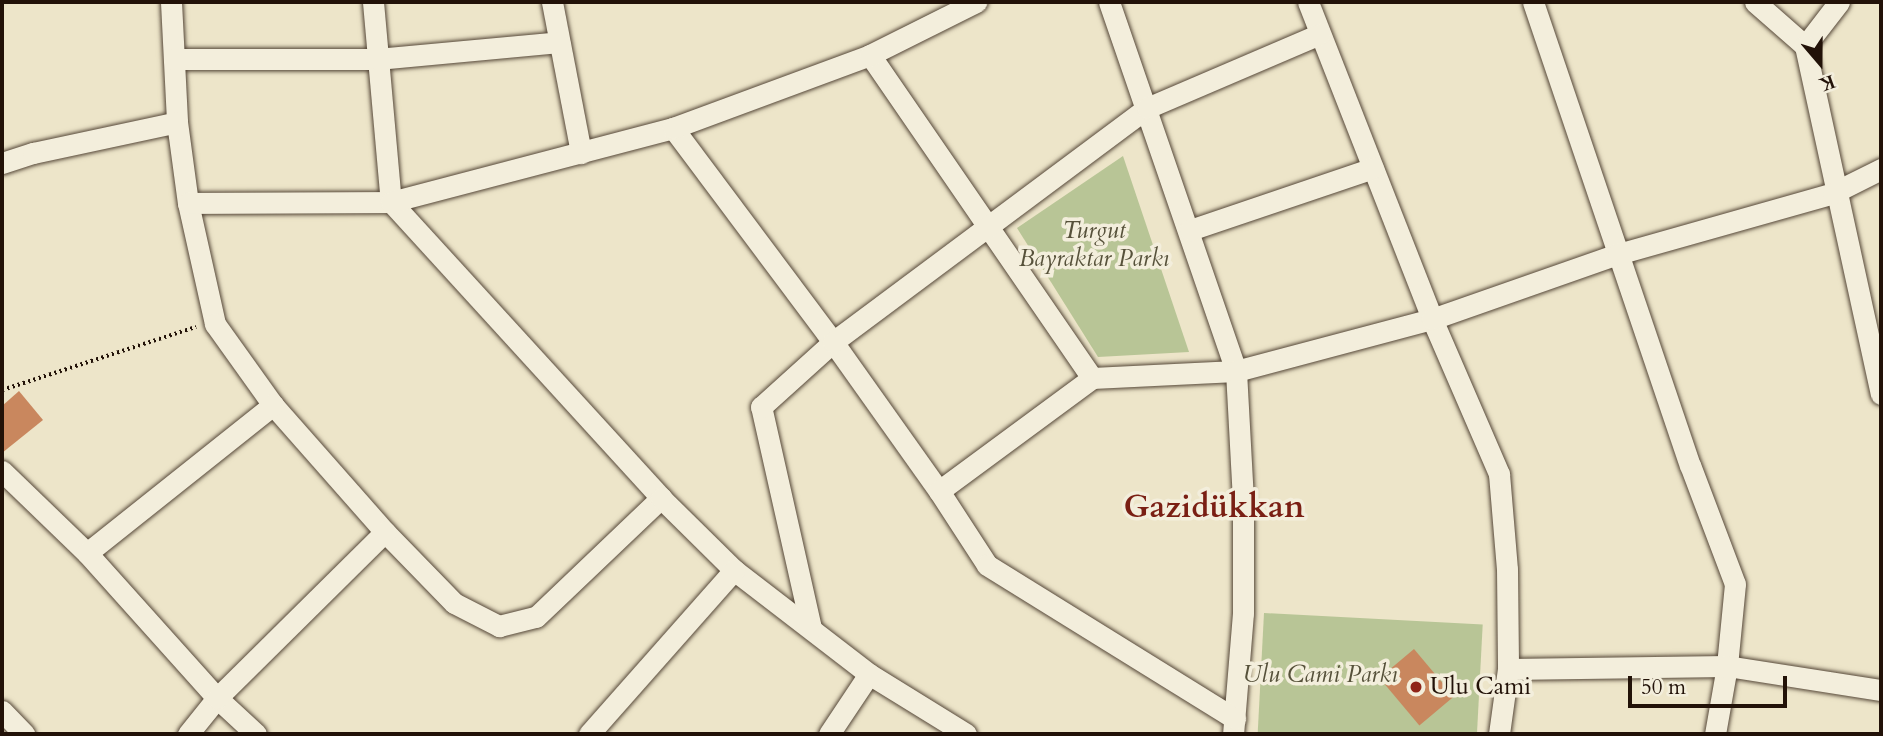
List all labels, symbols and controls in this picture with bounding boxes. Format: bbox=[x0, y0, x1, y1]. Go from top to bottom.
north arrow bbox=[1785, 28, 1855, 98]
text: K bbox=[1815, 68, 1839, 98]
park label: Turgut Bayraktar Parkı bbox=[1019, 217, 1169, 273]
district label: Gazidükkan bbox=[1123, 488, 1305, 526]
park label: Ulu Cami Parkı bbox=[1242, 661, 1398, 689]
scale bar bbox=[1631, 662, 1790, 706]
place label: Ulu Cami bbox=[1430, 673, 1531, 701]
text: 50 m bbox=[1641, 673, 1686, 702]
marker: Ulu Cami bbox=[1408, 679, 1424, 695]

